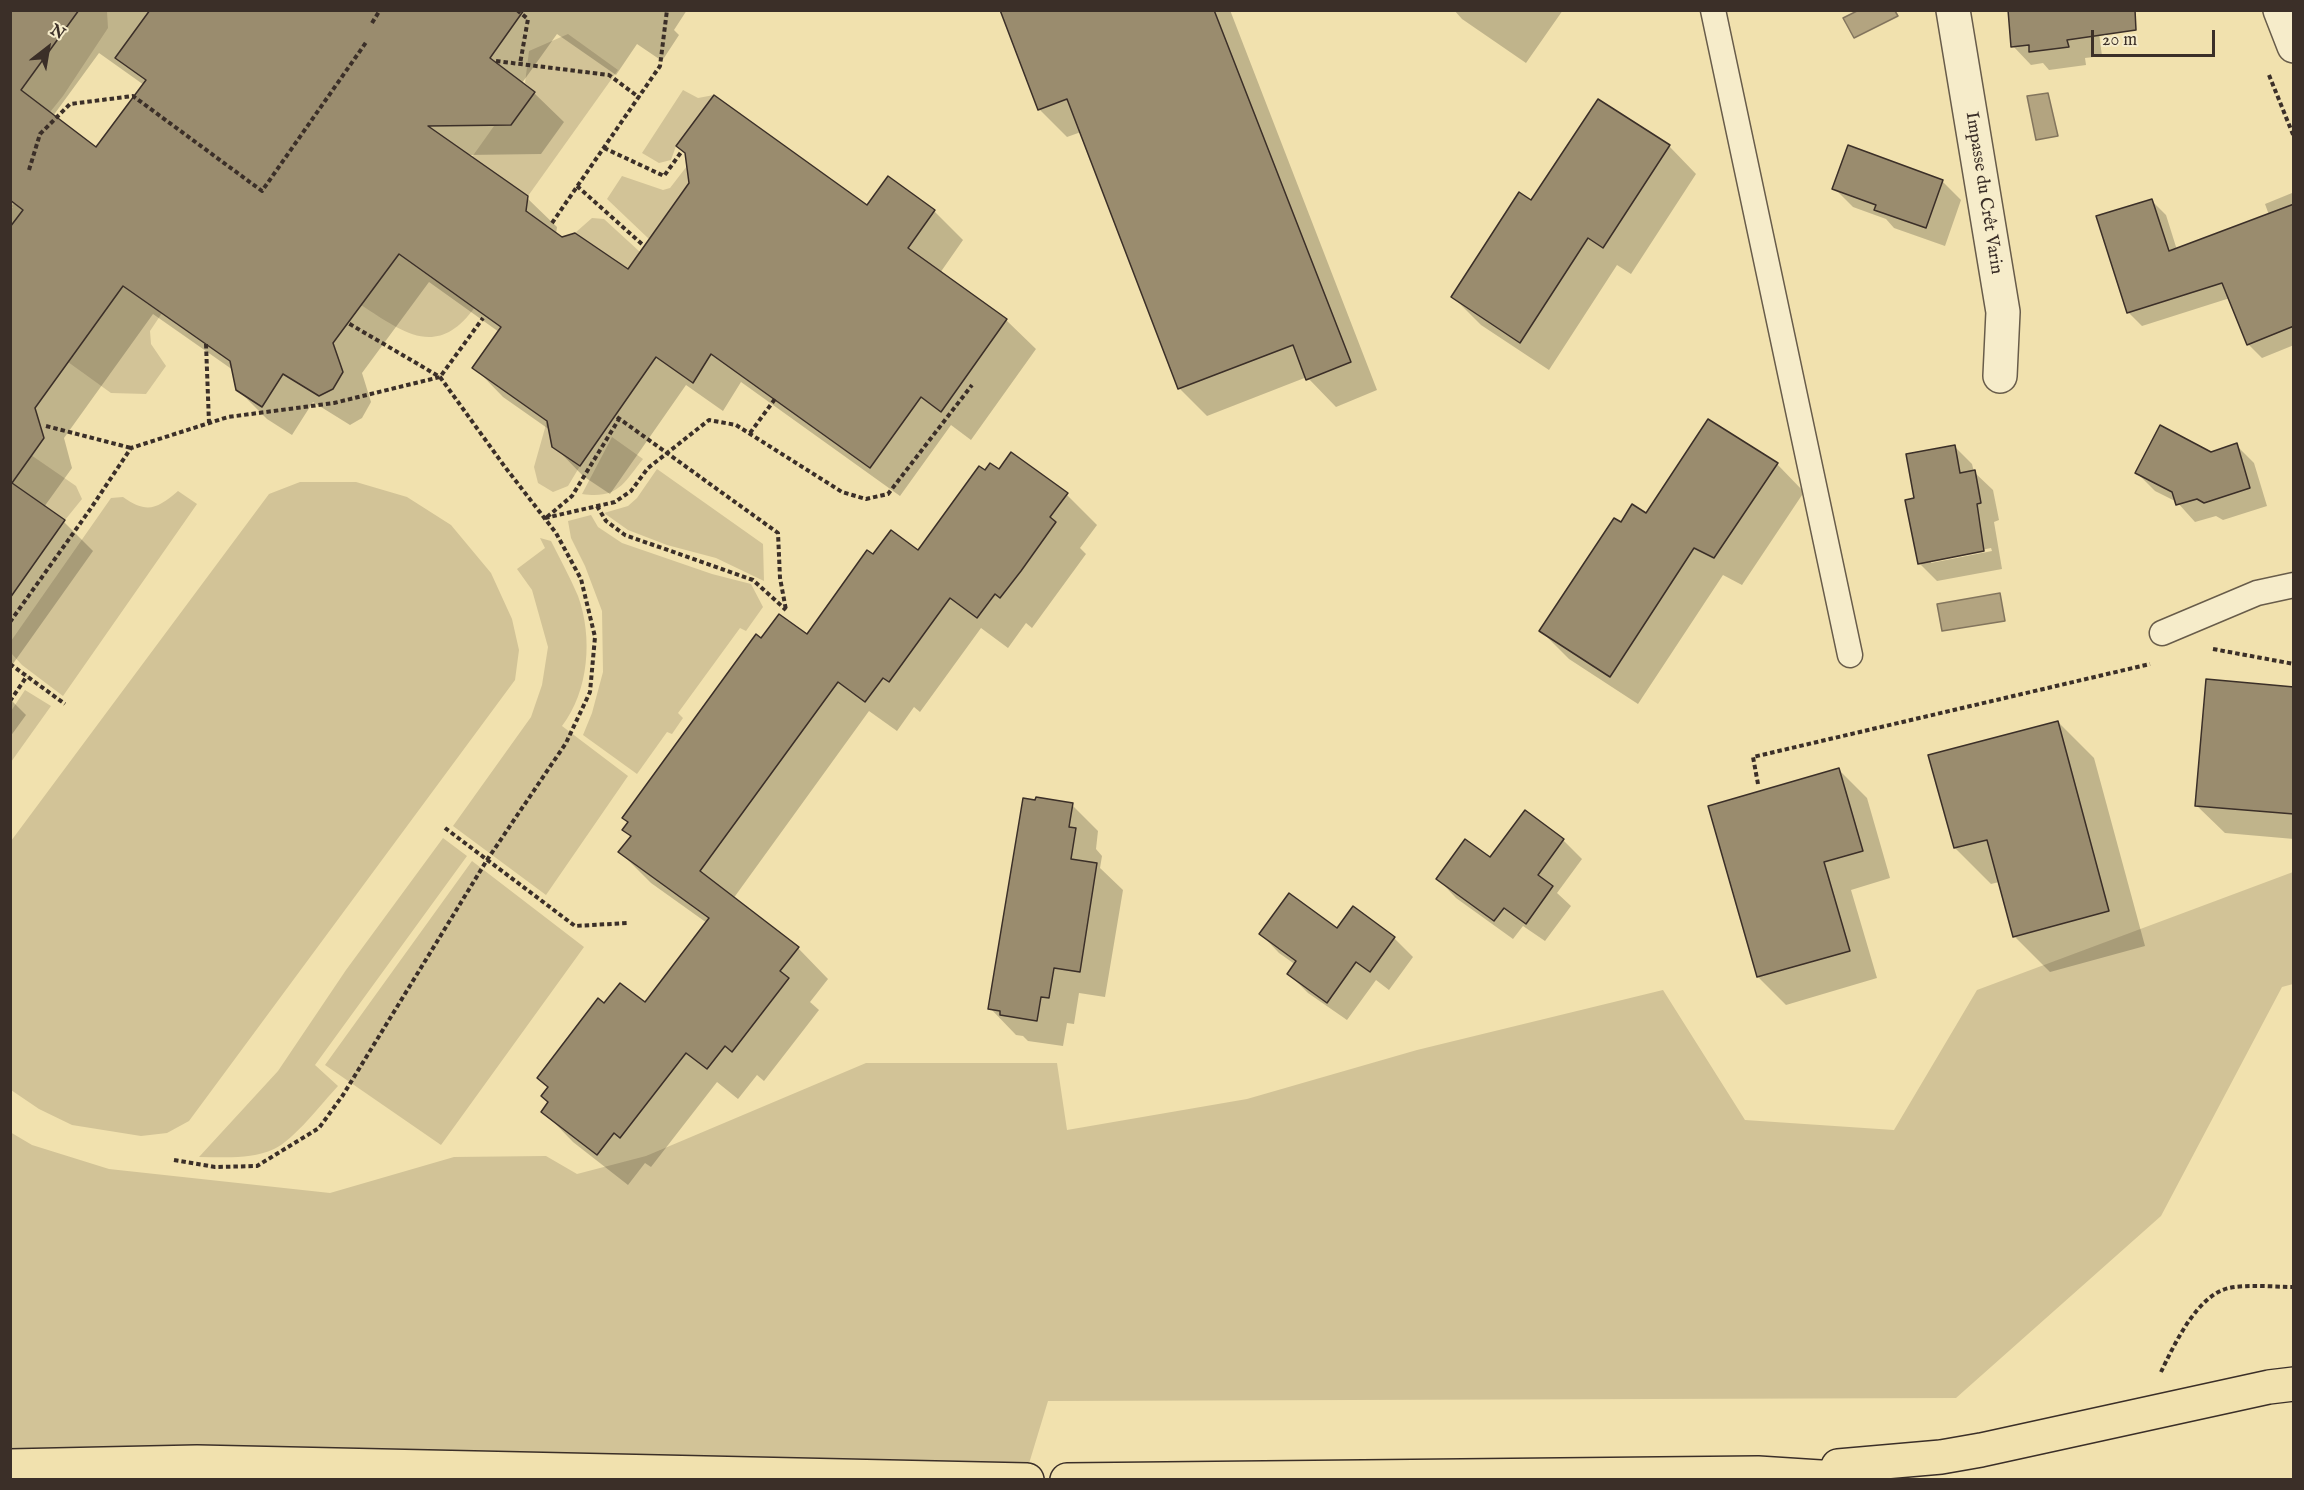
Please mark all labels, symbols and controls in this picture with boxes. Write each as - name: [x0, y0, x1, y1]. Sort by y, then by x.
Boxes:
- north arrow: [18, 18, 78, 78]
- scale bar: [2094, 18, 2218, 56]
- text: N: [46, 20, 68, 45]
- text: 20 m: [2102, 29, 2137, 52]
- street label: Impasse du Crêt Varin: [1959, 110, 2007, 276]

